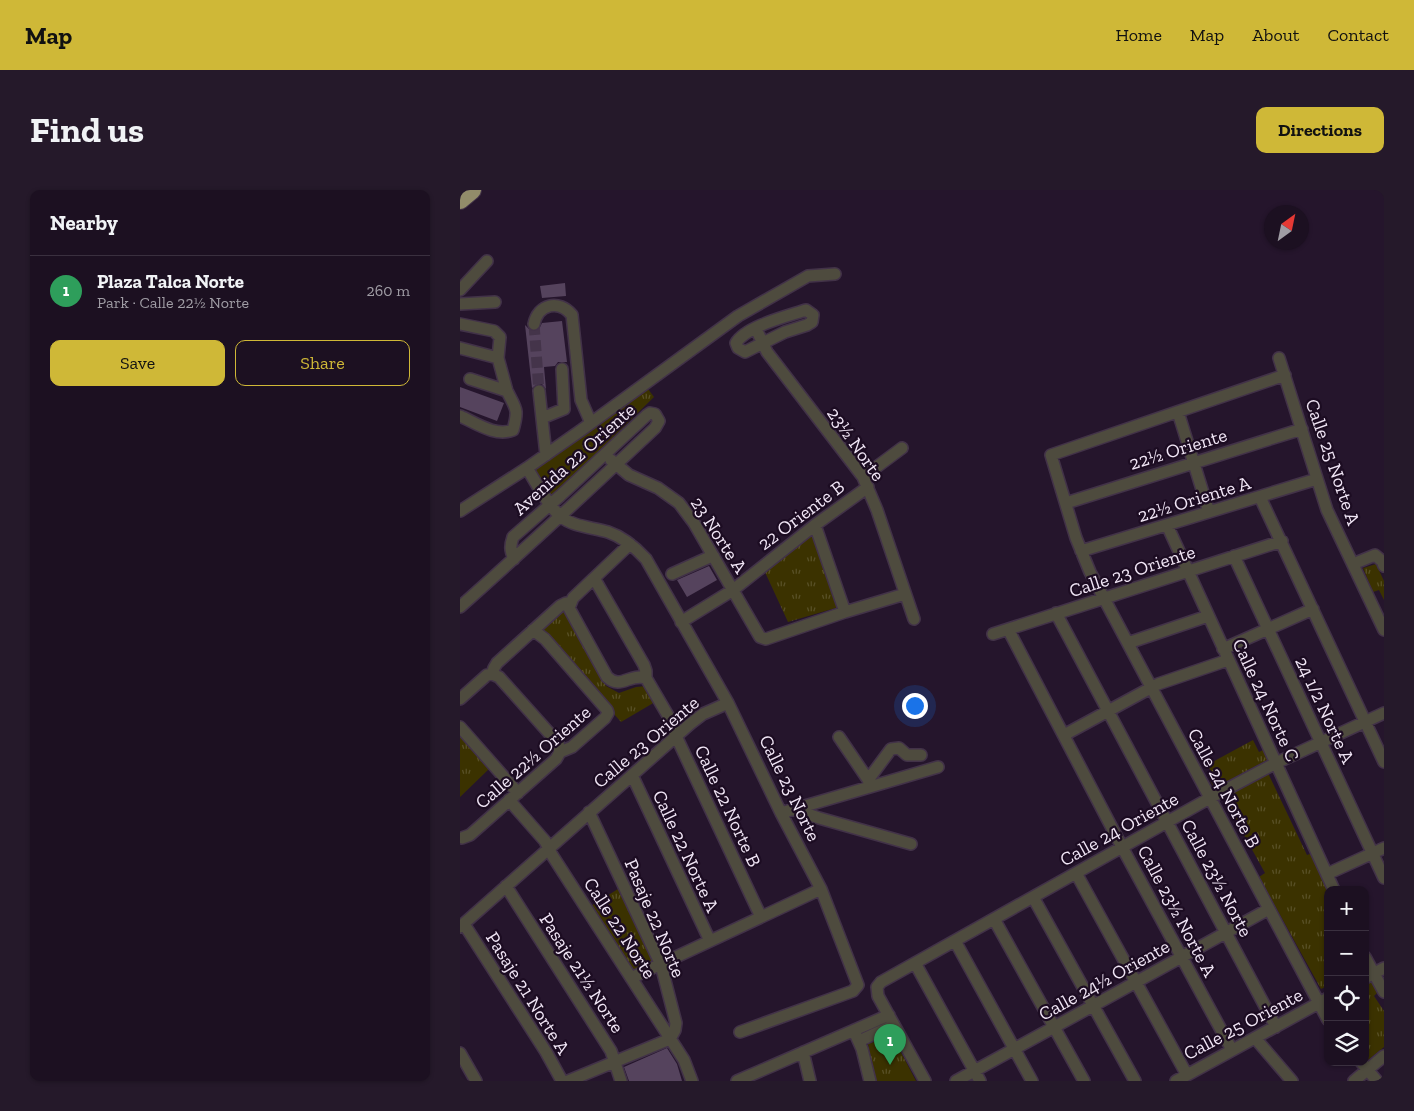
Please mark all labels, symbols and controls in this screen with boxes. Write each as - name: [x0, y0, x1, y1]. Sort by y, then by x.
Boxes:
- text: Map: [25, 21, 72, 50]
- text: Home: [1115, 24, 1162, 46]
- text: Map: [1190, 24, 1224, 46]
- text: About: [1252, 24, 1299, 46]
- text: Contact: [1327, 24, 1389, 46]
- button: Directions: [1256, 107, 1384, 153]
- text: Find us: [30, 109, 144, 151]
- north arrow: [1264, 205, 1309, 250]
- text: Nearby: [50, 210, 118, 235]
- text: Plaza Talca Norte: [97, 270, 244, 293]
- text: 1: [63, 281, 69, 300]
- text: 260 m: [367, 281, 410, 300]
- text: Park · Calle 22½ Norte: [97, 293, 249, 312]
- button: Save: [50, 340, 225, 386]
- button: Share: [235, 340, 410, 386]
- street label: Calle 25 Norte A: [1301, 396, 1366, 529]
- street label: Avenida 22 Oriente: [508, 398, 640, 520]
- street label: 23½ Norte: [822, 403, 890, 485]
- street label: 22½ Oriente: [1126, 423, 1230, 475]
- street label: 22½ Oriente A: [1135, 471, 1254, 527]
- street label: 22 Oriente B: [753, 475, 849, 555]
- street label: 23 Norte A: [686, 492, 753, 578]
- street label: Calle 23 Oriente: [1066, 540, 1198, 602]
- street label: Calle 24 Norte C: [1227, 635, 1305, 765]
- street label: 24 1/2 Norte A: [1290, 653, 1360, 768]
- street label: Calle 23 Oriente: [588, 691, 704, 793]
- your location: [902, 693, 928, 719]
- street label: Calle 22½ Oriente: [470, 700, 596, 814]
- street label: Calle 24 Norte B: [1183, 724, 1265, 852]
- street label: Calle 23 Norte: [754, 731, 826, 845]
- street label: Calle 22 Norte B: [690, 741, 766, 871]
- street label: Calle 22 Norte A: [648, 786, 725, 916]
- street label: Calle 24 Oriente: [1056, 787, 1182, 871]
- street label: Calle 23½ Norte: [1176, 815, 1258, 941]
- street label: Calle 23½ Norte A: [1133, 841, 1222, 981]
- street label: Pasaje 22 Norte: [620, 855, 690, 981]
- street label: Calle 22 Norte: [579, 873, 661, 983]
- map controls: [1324, 886, 1369, 1066]
- button: +: [1324, 886, 1369, 931]
- street label: Pasaje 21½ Norte: [535, 909, 629, 1037]
- street label: Pasaje 21 Norte A: [481, 927, 575, 1059]
- button: −: [1324, 931, 1369, 976]
- street label: Calle 24½ Oriente: [1034, 934, 1174, 1026]
- button: locate: [1324, 976, 1369, 1021]
- street label: Calle 25 Oriente: [1180, 983, 1307, 1065]
- button: layers: [1324, 1021, 1369, 1066]
- pin: 1: [874, 1024, 906, 1065]

